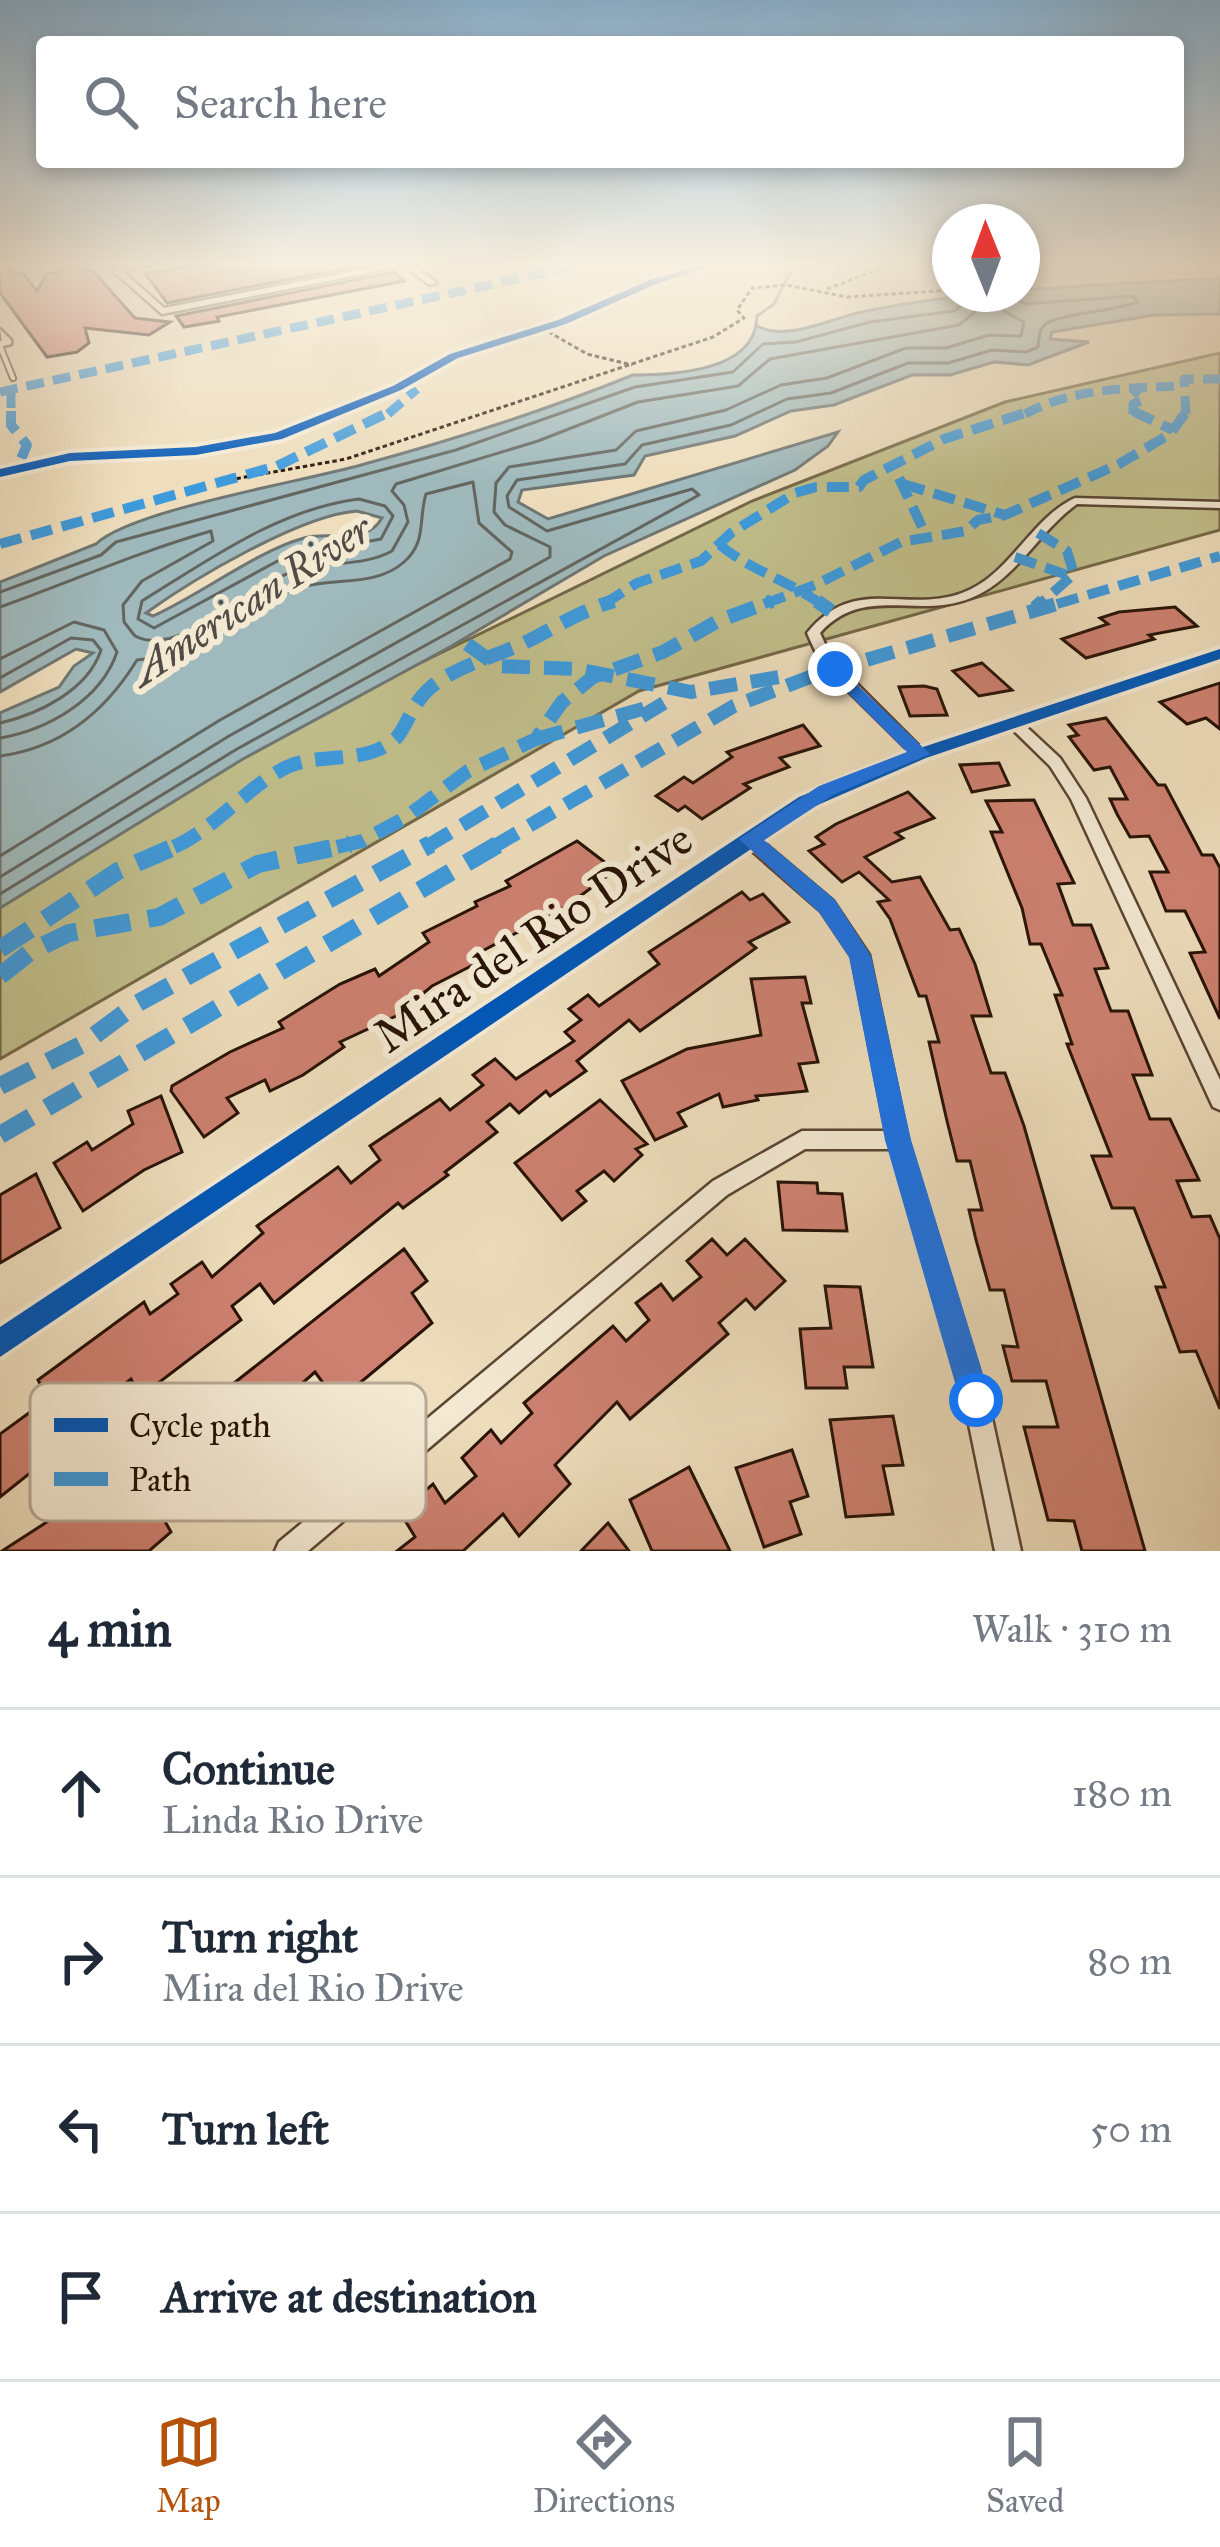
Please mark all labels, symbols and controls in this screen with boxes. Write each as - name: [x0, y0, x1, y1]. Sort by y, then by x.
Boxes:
- search box: [36, 36, 1184, 168]
- icon: search: [78, 69, 144, 135]
- text: Search here: [174, 75, 387, 130]
- north arrow: [932, 204, 1040, 312]
- water label: American River: [117, 501, 383, 699]
- route end: [808, 642, 862, 696]
- street label: Mira del Rio Drive: [363, 809, 703, 1065]
- route start: [949, 1373, 1003, 1427]
- legend: [30, 1383, 426, 1521]
- text: Cycle path: [129, 1406, 271, 1446]
- text: Path: [129, 1460, 191, 1500]
- text: 4 min: [48, 1598, 172, 1660]
- text: Walk · 310 m: [972, 1605, 1172, 1653]
- text: Continue: [162, 1741, 335, 1796]
- icon: ahead: [48, 1760, 114, 1826]
- text: 180 m: [1072, 1769, 1172, 1817]
- text: Linda Rio Drive: [162, 1796, 424, 1844]
- text: Turn right: [162, 1909, 358, 1964]
- icon: right: [48, 1928, 114, 1994]
- text: 80 m: [1087, 1937, 1172, 1985]
- text: Mira del Rio Drive: [162, 1964, 464, 2012]
- icon: left: [48, 2096, 114, 2162]
- text: Turn left: [162, 2101, 329, 2156]
- text: 50 m: [1090, 2105, 1172, 2153]
- icon: arrive: [48, 2264, 114, 2330]
- text: Arrive at destination: [162, 2269, 537, 2324]
- tab: Map: [156, 2409, 222, 2521]
- tab: Directions: [533, 2409, 675, 2521]
- tab: Saved: [986, 2409, 1064, 2521]

